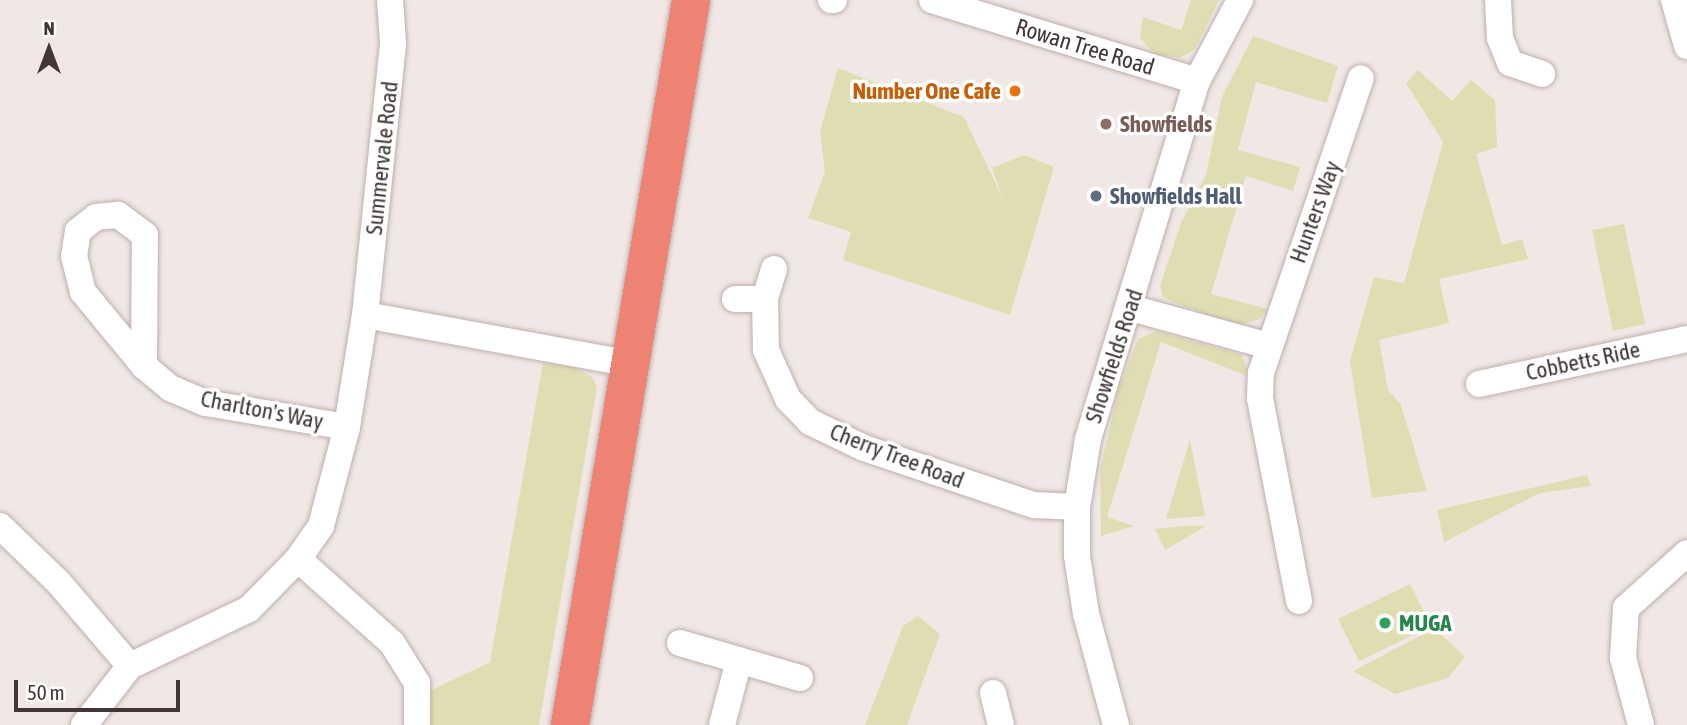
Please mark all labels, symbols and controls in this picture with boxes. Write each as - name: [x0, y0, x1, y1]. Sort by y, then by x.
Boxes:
- street label: Rowan Tree Road: [1012, 13, 1158, 81]
- north arrow: [14, 14, 84, 84]
- text: N: [43, 17, 55, 39]
- place label: Number One Cafe: [852, 77, 1001, 105]
- street label: Summervale Road: [360, 80, 404, 236]
- marker: Number One Cafe: [1007, 83, 1023, 99]
- place label: Showfields: [1120, 110, 1212, 138]
- marker: Showfields: [1098, 116, 1114, 132]
- street label: Hunters Way: [1284, 157, 1346, 267]
- place label: Showfields Hall: [1110, 182, 1241, 210]
- marker: Showfields Hall: [1088, 188, 1104, 204]
- street label: Showfields Road: [1079, 286, 1149, 426]
- street label: Cobbetts Ride: [1523, 335, 1643, 387]
- street label: Charlton's Way: [198, 385, 326, 435]
- street label: Cherry Tree Road: [826, 418, 968, 494]
- place label: MUGA: [1399, 609, 1451, 637]
- marker: MUGA: [1377, 615, 1393, 631]
- scale bar: [18, 666, 184, 710]
- text: 50 m: [27, 680, 65, 704]

